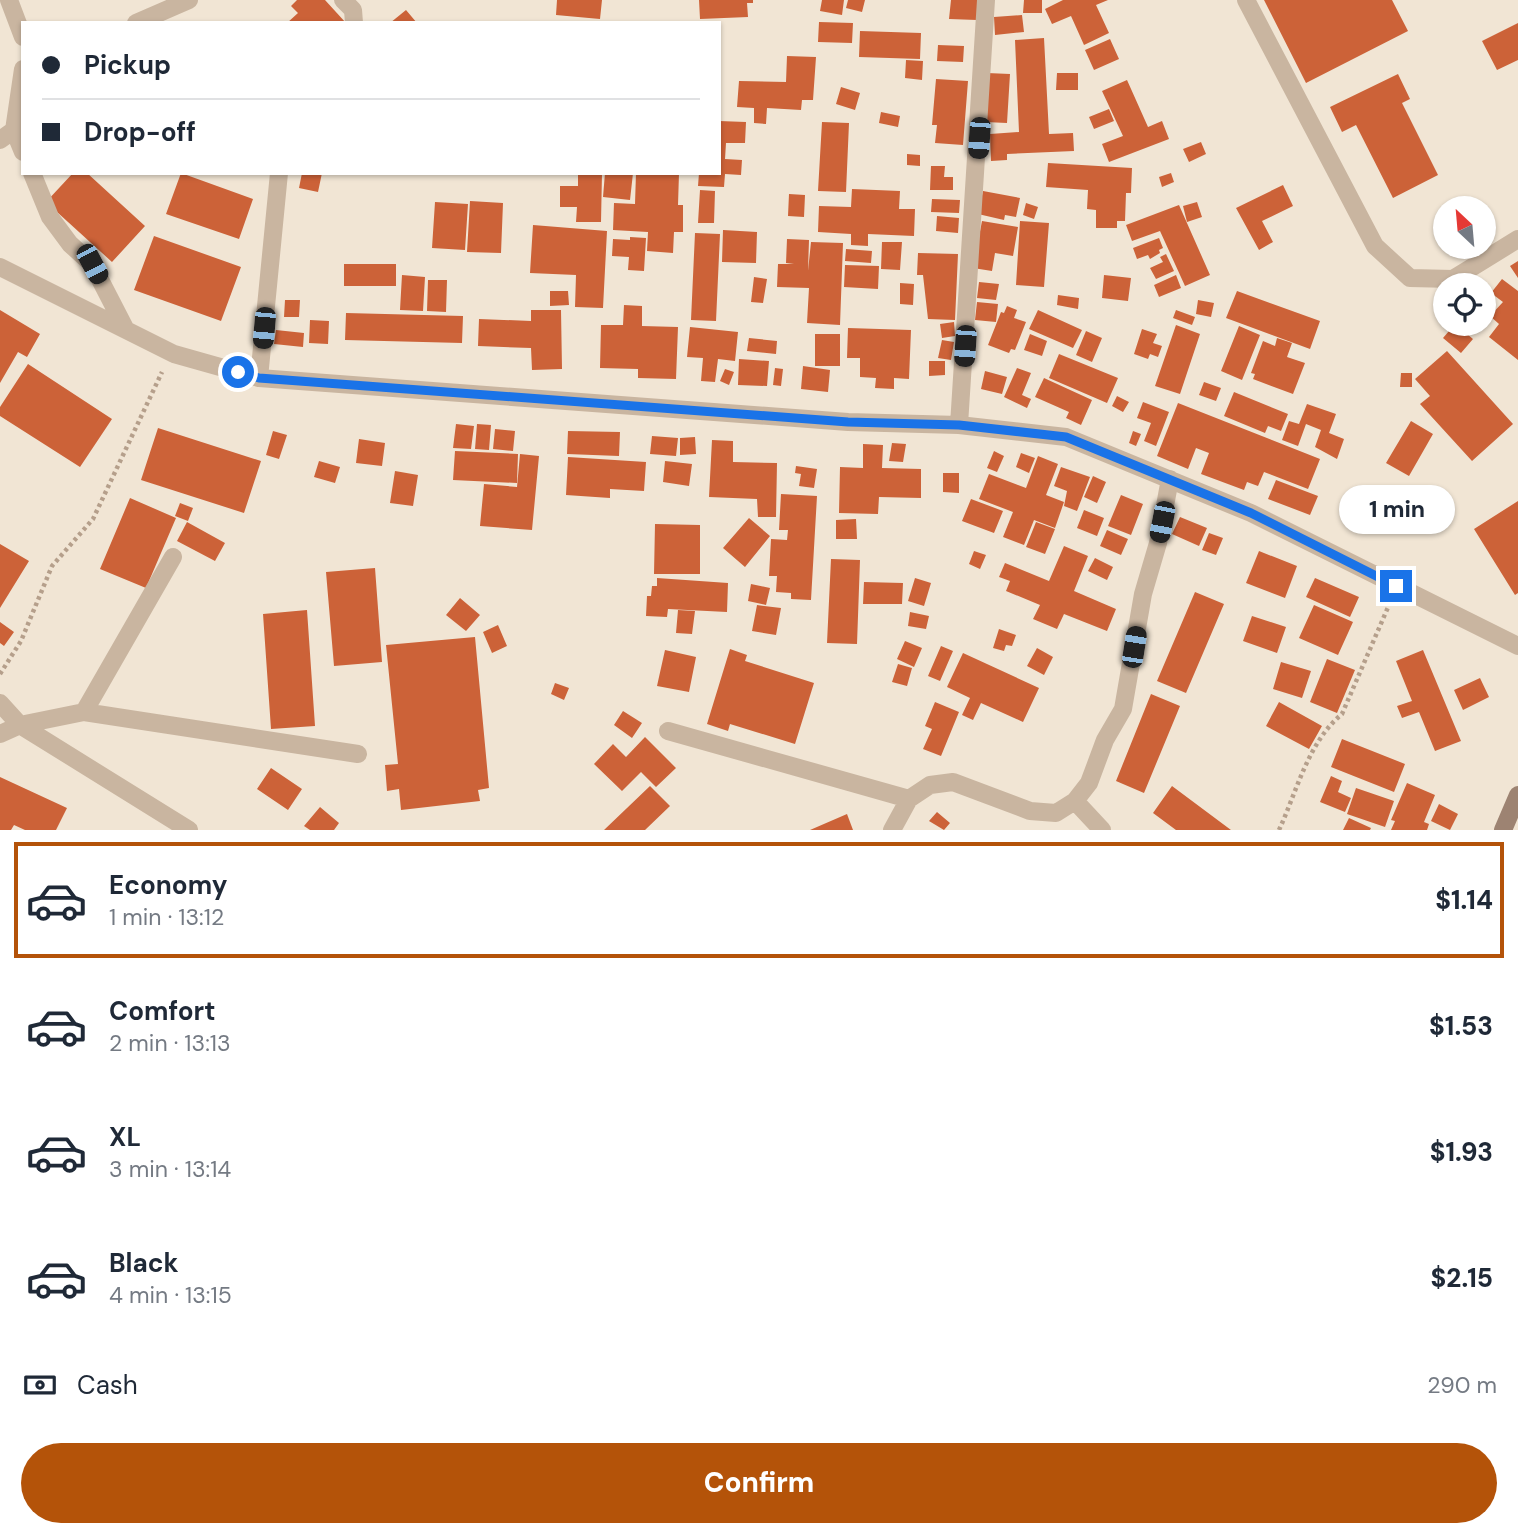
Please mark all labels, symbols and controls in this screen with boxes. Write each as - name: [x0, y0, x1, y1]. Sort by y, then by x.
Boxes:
- text: Pickup: [84, 48, 171, 82]
- text: Drop-off: [84, 115, 196, 149]
- car: [968, 116, 991, 160]
- north arrow: [1433, 196, 1496, 259]
- map controls: [1433, 196, 1496, 336]
- car: [73, 241, 112, 287]
- button: locate: [1433, 273, 1496, 336]
- car: [252, 306, 277, 350]
- car: [954, 324, 977, 368]
- route start: [222, 356, 254, 388]
- callout: 1 min: [1338, 484, 1454, 534]
- text: 1 min: [1369, 494, 1425, 524]
- car: [1148, 499, 1177, 545]
- route end: [1380, 570, 1412, 602]
- car: [1121, 625, 1148, 669]
- text: Economy: [109, 868, 227, 902]
- icon: car: [25, 869, 88, 932]
- text: $1.14: [1435, 883, 1493, 917]
- text: 1 min · 13:12: [109, 902, 224, 932]
- text: Comfort: [109, 994, 215, 1028]
- icon: car: [25, 995, 88, 1058]
- text: $1.53: [1429, 1009, 1493, 1043]
- text: 2 min · 13:13: [109, 1028, 231, 1058]
- text: XL: [109, 1120, 141, 1154]
- icon: car: [25, 1121, 88, 1184]
- text: $1.93: [1430, 1135, 1493, 1169]
- text: 3 min · 13:14: [109, 1154, 231, 1184]
- text: Black: [109, 1246, 179, 1280]
- icon: car: [25, 1247, 88, 1310]
- text: $2.15: [1431, 1261, 1493, 1295]
- text: 4 min · 13:15: [109, 1280, 232, 1310]
- icon: cash: [21, 1366, 59, 1404]
- text: Cash: [77, 1368, 138, 1402]
- text: 290 m: [1427, 1370, 1497, 1400]
- button: Confirm: [21, 1443, 1497, 1523]

